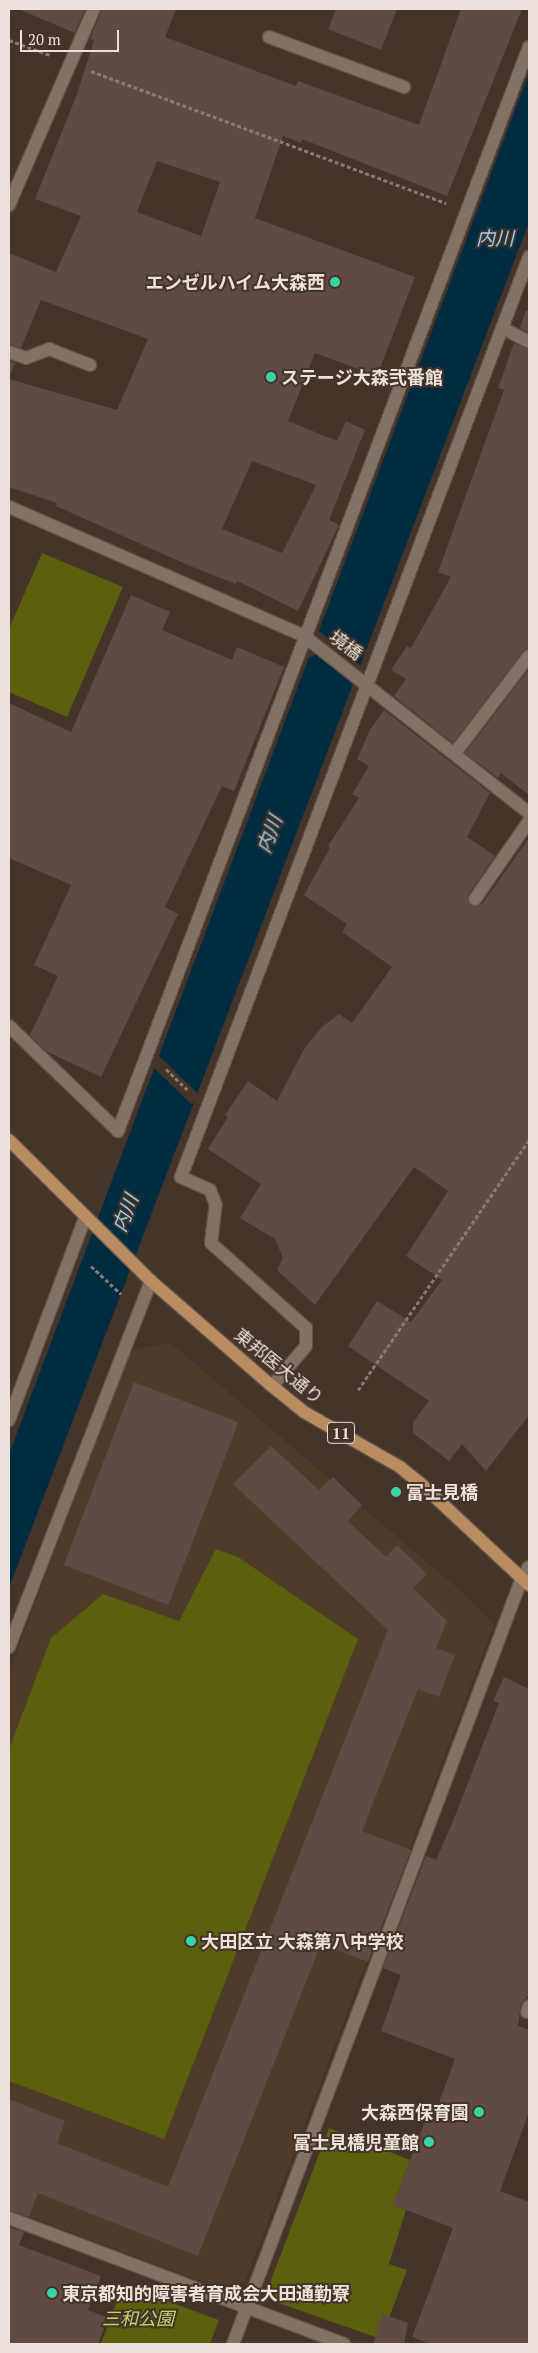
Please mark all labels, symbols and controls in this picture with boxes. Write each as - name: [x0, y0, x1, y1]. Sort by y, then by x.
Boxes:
- scale bar: [22, 20, 121, 52]
- text: 20 m: [28, 29, 61, 49]
- water label: 内川: [476, 227, 514, 249]
- place label: エンゼルハイム大森西: [145, 271, 325, 293]
- marker: エンゼルハイム大森西: [329, 276, 341, 288]
- place label: ステージ大森弐番館: [281, 366, 443, 388]
- marker: ステージ大森弐番館: [265, 371, 277, 383]
- street label: 境橋: [325, 626, 367, 664]
- water label: 内川: [252, 812, 286, 856]
- water label: 内川: [108, 1191, 142, 1235]
- street label: 東邦医大通り: [230, 1324, 328, 1408]
- road number: 11: [326, 1420, 356, 1446]
- place label: 富士見橋: [406, 1481, 478, 1503]
- marker: 富士見橋: [390, 1486, 402, 1498]
- place label: 大田区立 大森第八中学校: [201, 1930, 404, 1952]
- marker: 大田区立 大森第八中学校: [185, 1935, 197, 1947]
- place label: 大森西保育園: [361, 2101, 469, 2123]
- marker: 大森西保育園: [473, 2106, 485, 2118]
- place label: 富士見橋児童館: [293, 2131, 419, 2153]
- marker: 富士見橋児童館: [423, 2136, 435, 2148]
- place label: 東京都知的障害者育成会大田通勤寮: [62, 2282, 350, 2304]
- marker: 東京都知的障害者育成会大田通勤寮: [46, 2287, 58, 2299]
- park label: 三和公園: [102, 2307, 174, 2329]

